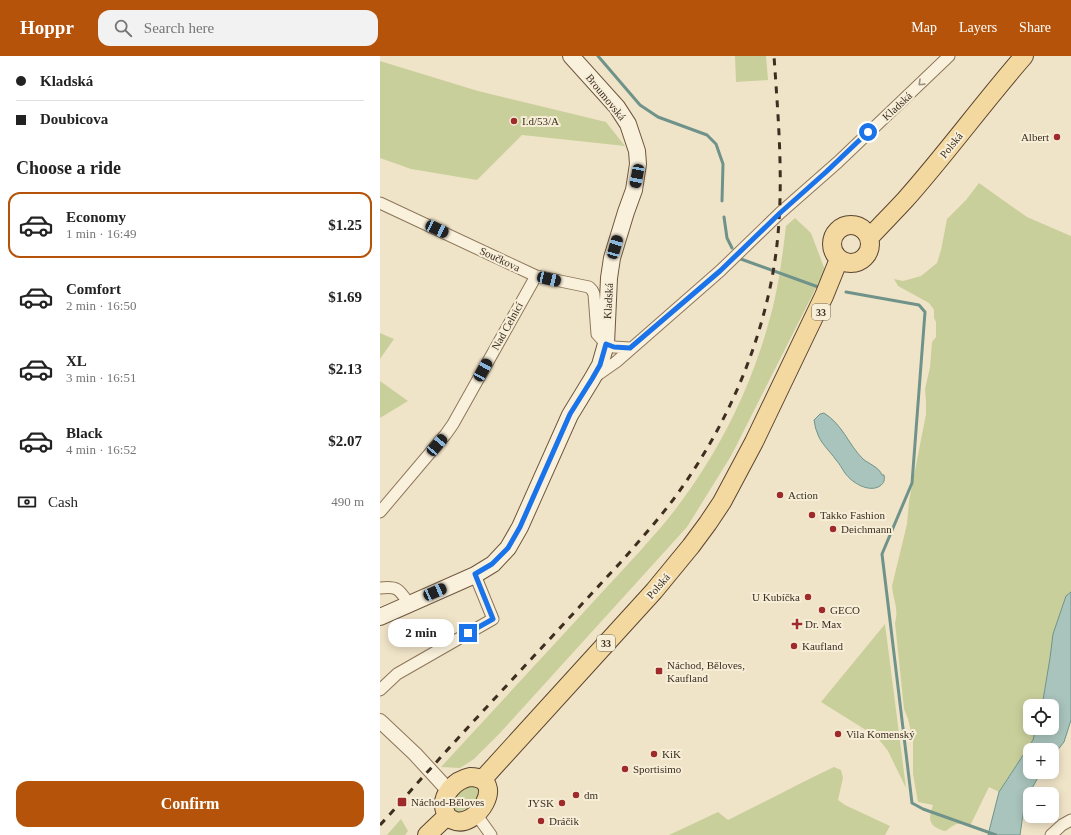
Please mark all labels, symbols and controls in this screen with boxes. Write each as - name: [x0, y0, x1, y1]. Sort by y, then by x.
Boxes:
- search box: [98, 10, 378, 46]
- text: Hoppr: [20, 17, 74, 38]
- icon: search: [112, 17, 134, 39]
- text: Search here: [144, 20, 214, 36]
- text: Map: [911, 20, 937, 35]
- text: Layers: [959, 20, 997, 35]
- text: Share: [1019, 20, 1051, 35]
- street label: Broumovská: [584, 71, 628, 123]
- text: Kladská: [40, 73, 93, 89]
- one-way arrow: [918, 78, 926, 86]
- street label: Kladská: [880, 89, 914, 123]
- text: Doubicova: [40, 111, 108, 127]
- place label: I.d/53/A: [522, 115, 559, 127]
- marker: I.d/53/A: [509, 116, 519, 126]
- route start: [859, 123, 877, 141]
- street label: Polská: [937, 130, 965, 160]
- place label: Albert: [1021, 131, 1049, 143]
- marker: Albert: [1052, 132, 1062, 142]
- text: Choose a ride: [16, 158, 121, 178]
- car: [629, 163, 645, 189]
- icon: car: [18, 207, 54, 243]
- text: Economy: [66, 209, 126, 225]
- text: $1.25: [328, 217, 362, 233]
- car: [424, 218, 450, 240]
- text: 1 min · 16:49: [66, 226, 136, 241]
- car: [606, 234, 624, 260]
- street label: Součkova: [478, 244, 522, 274]
- car: [536, 270, 562, 288]
- icon: car: [18, 279, 54, 315]
- text: Comfort: [66, 281, 121, 297]
- street label: Kladská: [601, 283, 615, 319]
- text: $1.69: [328, 289, 362, 305]
- text: 2 min · 16:50: [66, 298, 136, 313]
- street label: Nad Celnicí: [489, 300, 525, 352]
- road number: 33: [812, 304, 830, 320]
- icon: car: [18, 351, 54, 387]
- text: XL: [66, 353, 87, 369]
- car: [472, 357, 494, 383]
- text: $2.13: [328, 361, 362, 377]
- text: 3 min · 16:51: [66, 370, 136, 385]
- icon: car: [18, 423, 54, 459]
- text: Black: [66, 425, 103, 441]
- car: [425, 432, 449, 458]
- text: $2.07: [328, 433, 362, 449]
- text: 4 min · 16:52: [66, 442, 136, 457]
- place label: Action: [788, 489, 818, 501]
- marker: Action: [775, 490, 785, 500]
- icon: cash: [16, 491, 38, 513]
- text: Cash: [48, 494, 78, 510]
- text: 490 m: [331, 494, 364, 509]
- place label: Takko Fashion: [820, 509, 885, 521]
- marker: Takko Fashion: [807, 510, 817, 520]
- place label: Deichmann: [841, 523, 892, 535]
- marker: Deichmann: [828, 524, 838, 534]
- street label: Polská: [644, 571, 672, 601]
- car: [422, 582, 448, 602]
- place label: U Kubíčka: [752, 591, 800, 603]
- marker: U Kubíčka: [803, 592, 813, 602]
- place label: GECO: [830, 604, 860, 616]
- marker: GECO: [817, 605, 827, 615]
- place label: Dr. Max: [805, 618, 842, 630]
- callout: 2 min: [388, 619, 454, 647]
- marker: Dr. Max: [792, 619, 802, 629]
- route end: [459, 624, 477, 642]
- text: 2 min: [405, 625, 437, 640]
- road number: 33: [597, 635, 615, 651]
- place label: Kaufland: [802, 640, 843, 652]
- marker: Kaufland: [789, 641, 799, 651]
- place label: Náchod, Běloves, Kaufland: [667, 659, 745, 684]
- marker: Náchod, Běloves, Kaufland: [654, 666, 664, 676]
- map controls: [1023, 699, 1059, 823]
- button: locate: [1023, 699, 1059, 735]
- place label: Vila Komenský: [846, 728, 915, 740]
- marker: Vila Komenský: [833, 729, 843, 739]
- button: +: [1023, 743, 1059, 779]
- place label: KiK: [662, 748, 681, 760]
- marker: KiK: [649, 749, 659, 759]
- place label: Sportisimo: [633, 763, 682, 775]
- marker: Sportisimo: [620, 764, 630, 774]
- button: Confirm: [16, 781, 364, 827]
- button: −: [1023, 787, 1059, 823]
- place label: dm: [584, 789, 599, 801]
- marker: dm: [571, 790, 581, 800]
- marker: Náchod-Běloves: [396, 796, 408, 808]
- place label: Náchod-Běloves: [411, 796, 484, 808]
- place label: JYSK: [528, 797, 554, 809]
- marker: JYSK: [557, 798, 567, 808]
- place label: Dráčik: [549, 815, 579, 827]
- marker: Dráčik: [536, 816, 546, 826]

